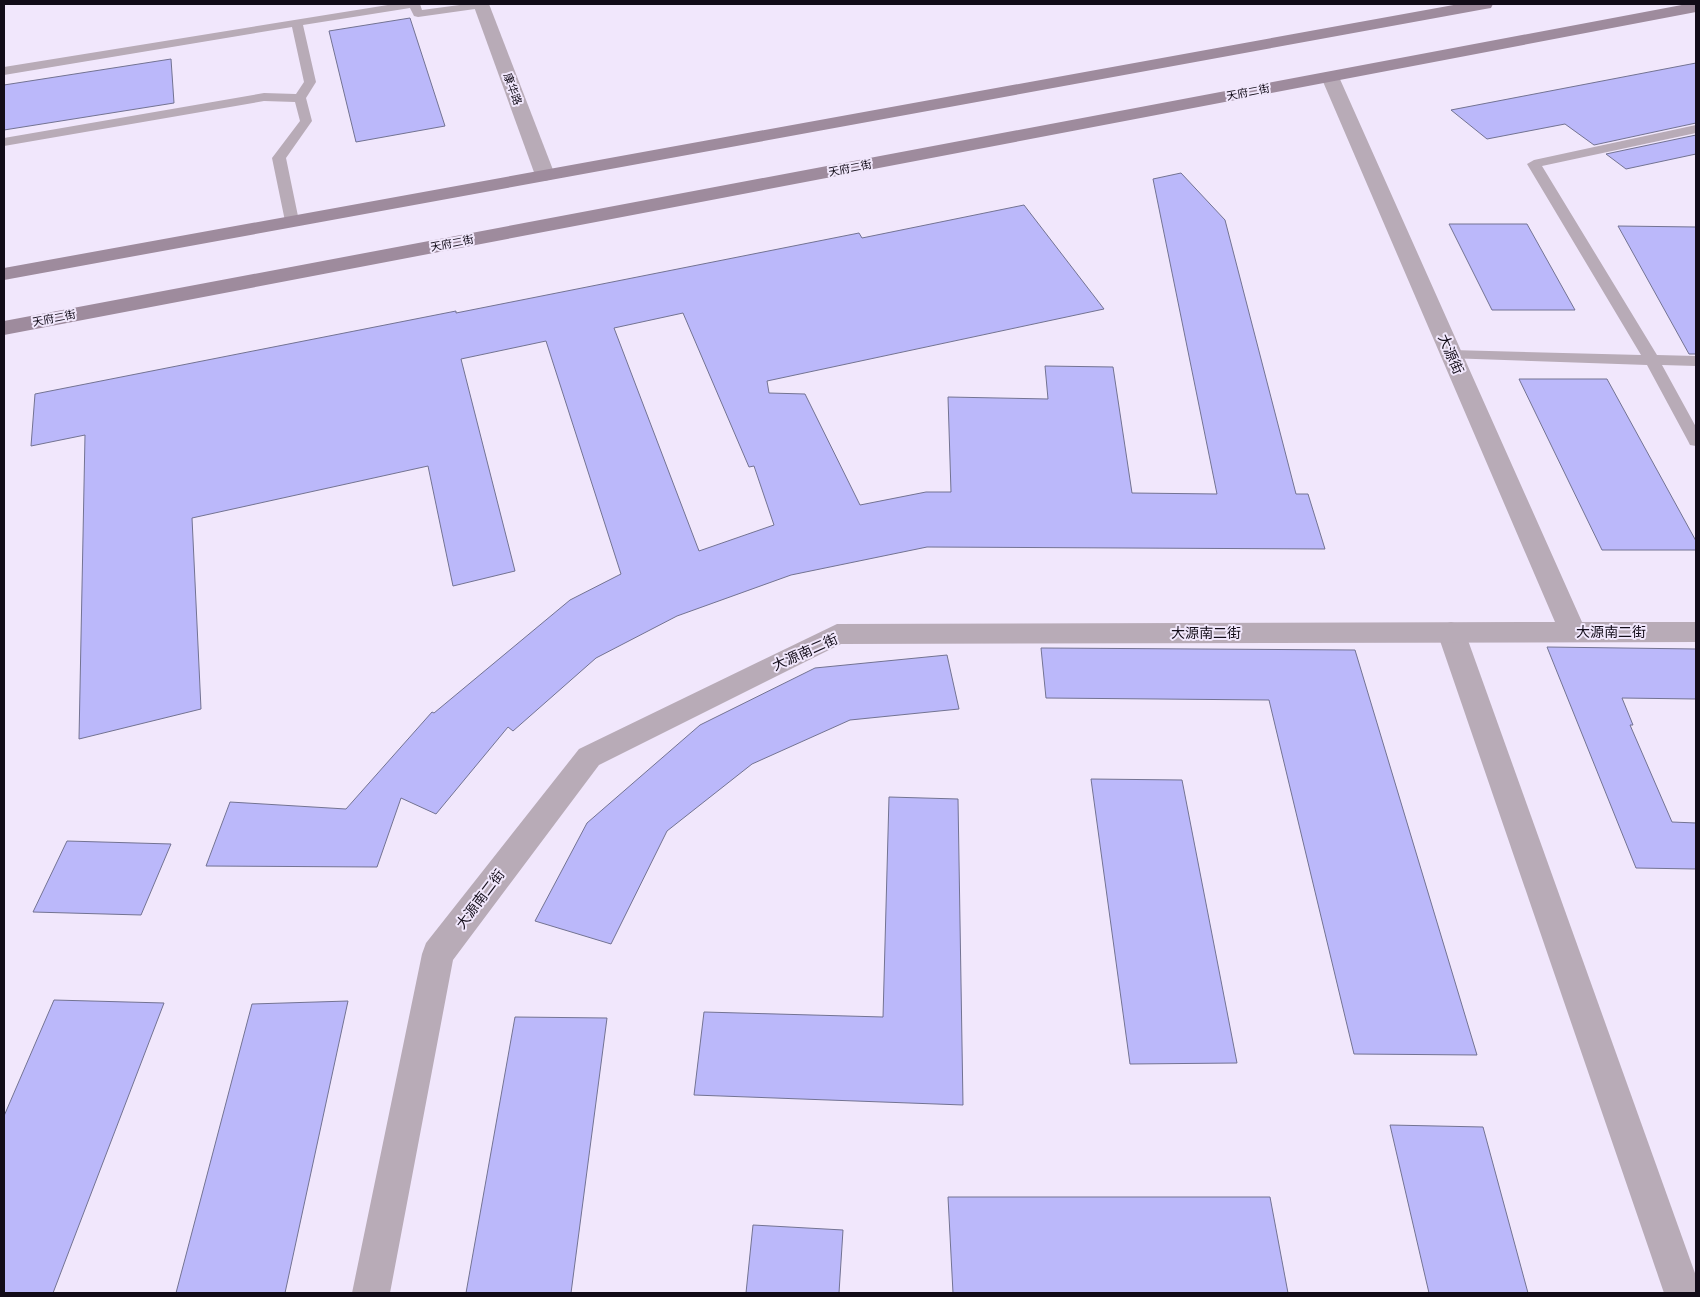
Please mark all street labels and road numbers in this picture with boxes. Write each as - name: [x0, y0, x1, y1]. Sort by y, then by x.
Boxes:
- street label: 康华路: [501, 71, 524, 107]
- street label: 天府二街: [1225, 82, 1271, 103]
- street label: 天府二街: [827, 158, 873, 179]
- street label: 天府二街: [429, 233, 475, 254]
- street label: 天府二街: [31, 308, 77, 329]
- street label: 大源街: [1434, 332, 1467, 377]
- street label: 大源南二街: [1576, 624, 1646, 641]
- street label: 大源南二街: [1171, 625, 1241, 642]
- street label: 大源南二街: [770, 630, 841, 674]
- street label: 大源南二街: [453, 866, 508, 932]

